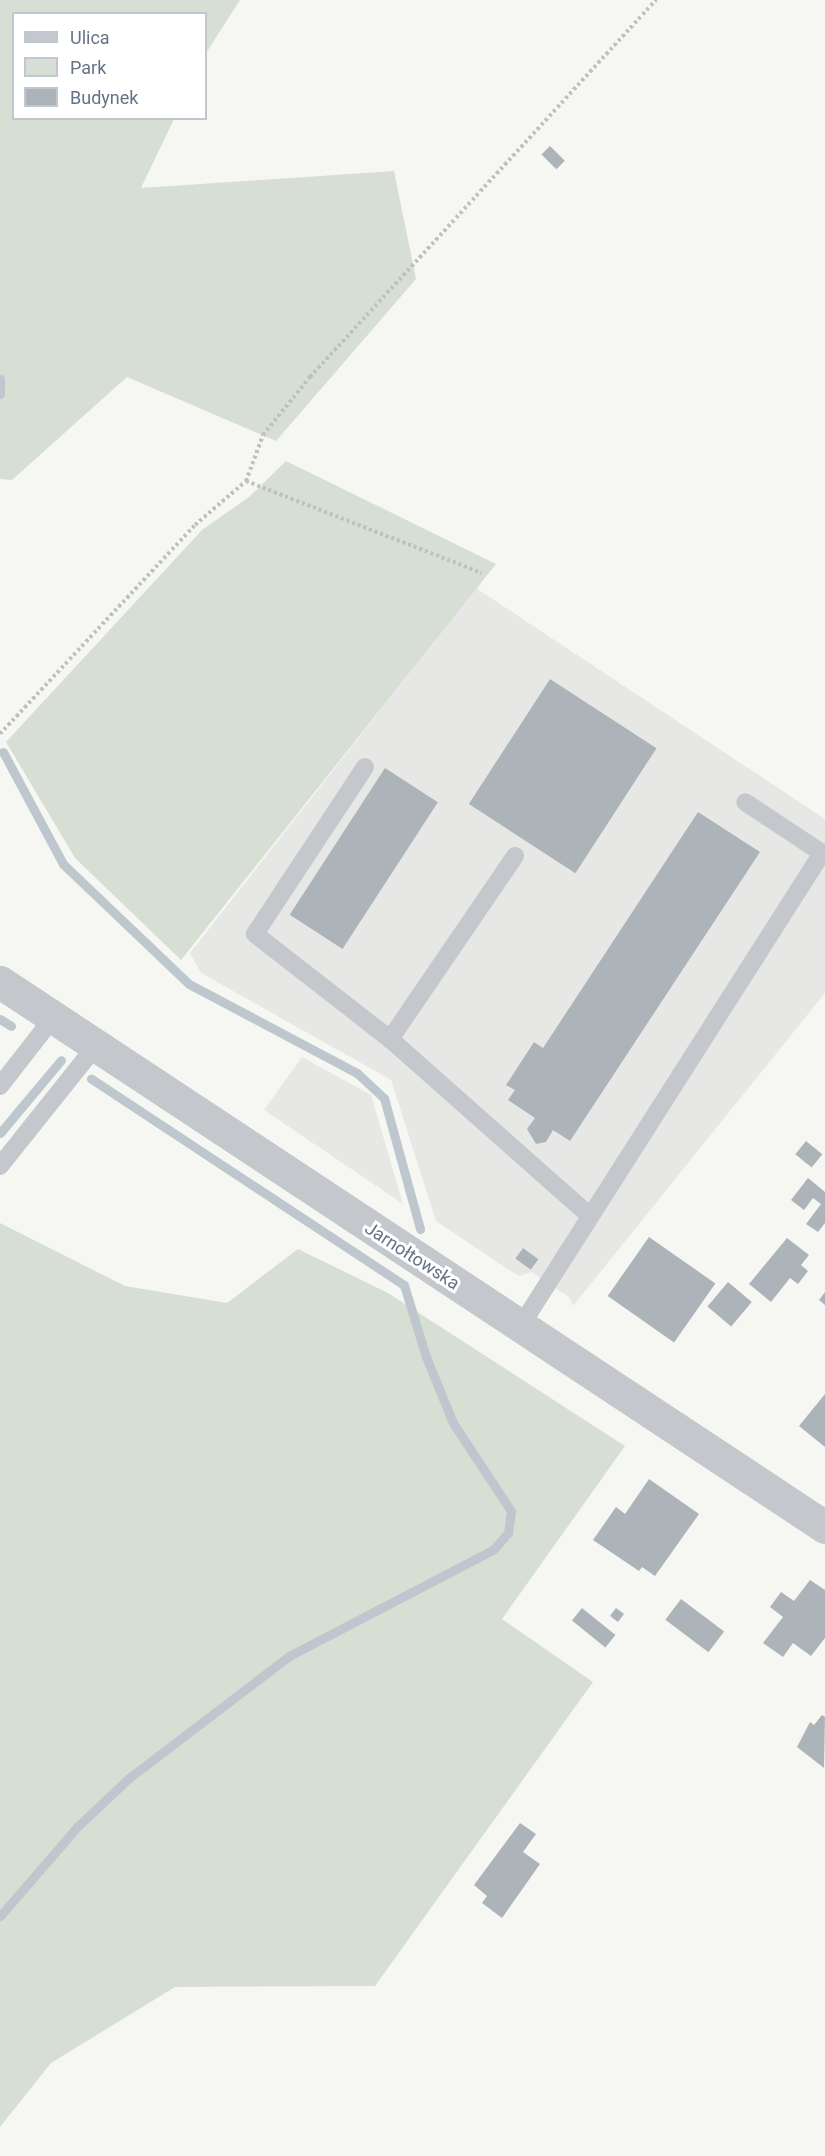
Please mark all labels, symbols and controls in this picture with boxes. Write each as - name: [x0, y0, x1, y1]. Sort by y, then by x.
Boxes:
- legend: [12, 12, 207, 120]
- text: Ulica: [70, 27, 110, 48]
- text: Park: [70, 57, 106, 78]
- text: Budynek: [70, 87, 138, 108]
- street label: Jarnołtowska: [361, 1217, 463, 1295]

